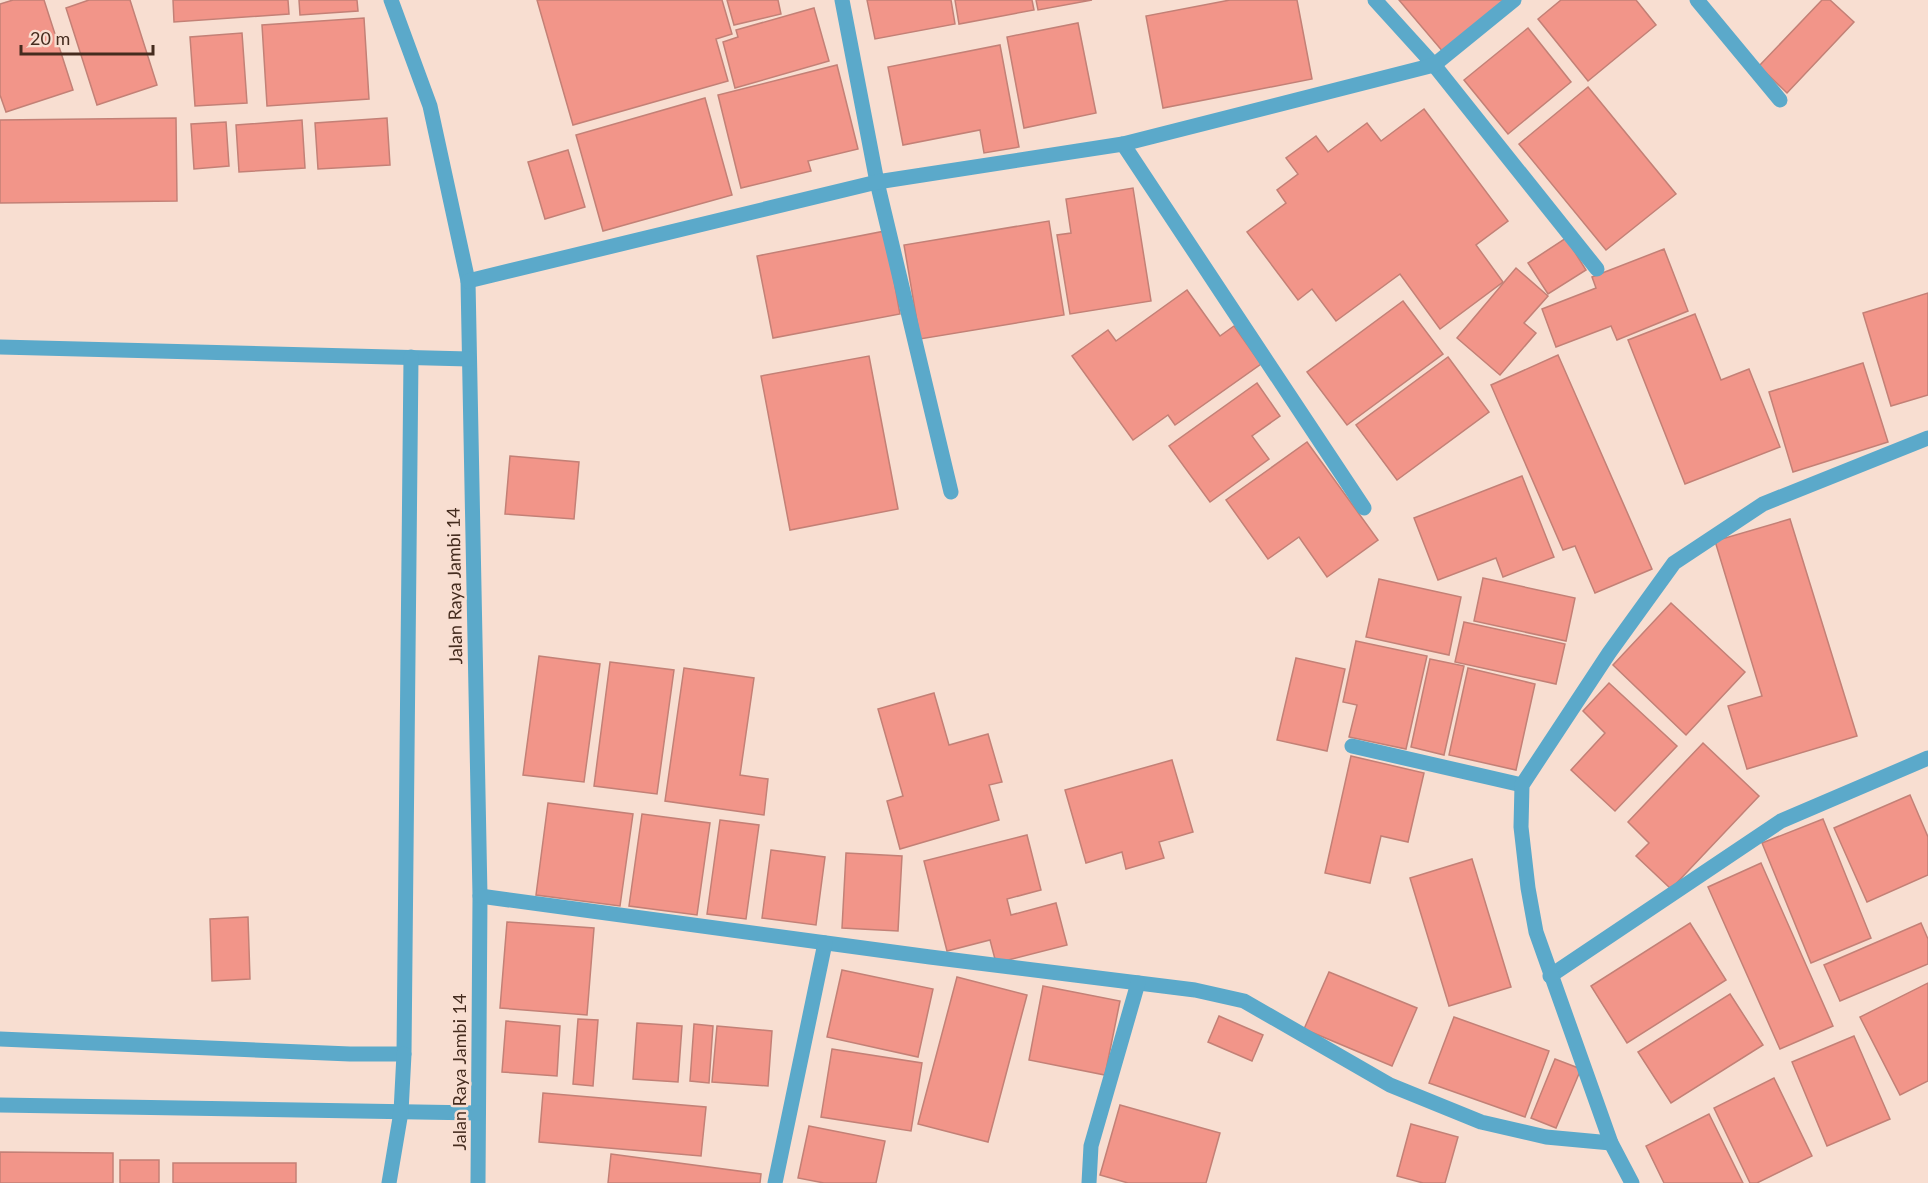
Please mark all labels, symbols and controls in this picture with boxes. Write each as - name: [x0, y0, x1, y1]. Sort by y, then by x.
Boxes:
- scale bar: [21, 18, 153, 56]
- text: 20 m: [30, 27, 70, 49]
- street label: Jalan Raya Jambi 14: [442, 507, 466, 665]
- street label: Jalan Raya Jambi 14: [448, 994, 470, 1150]

